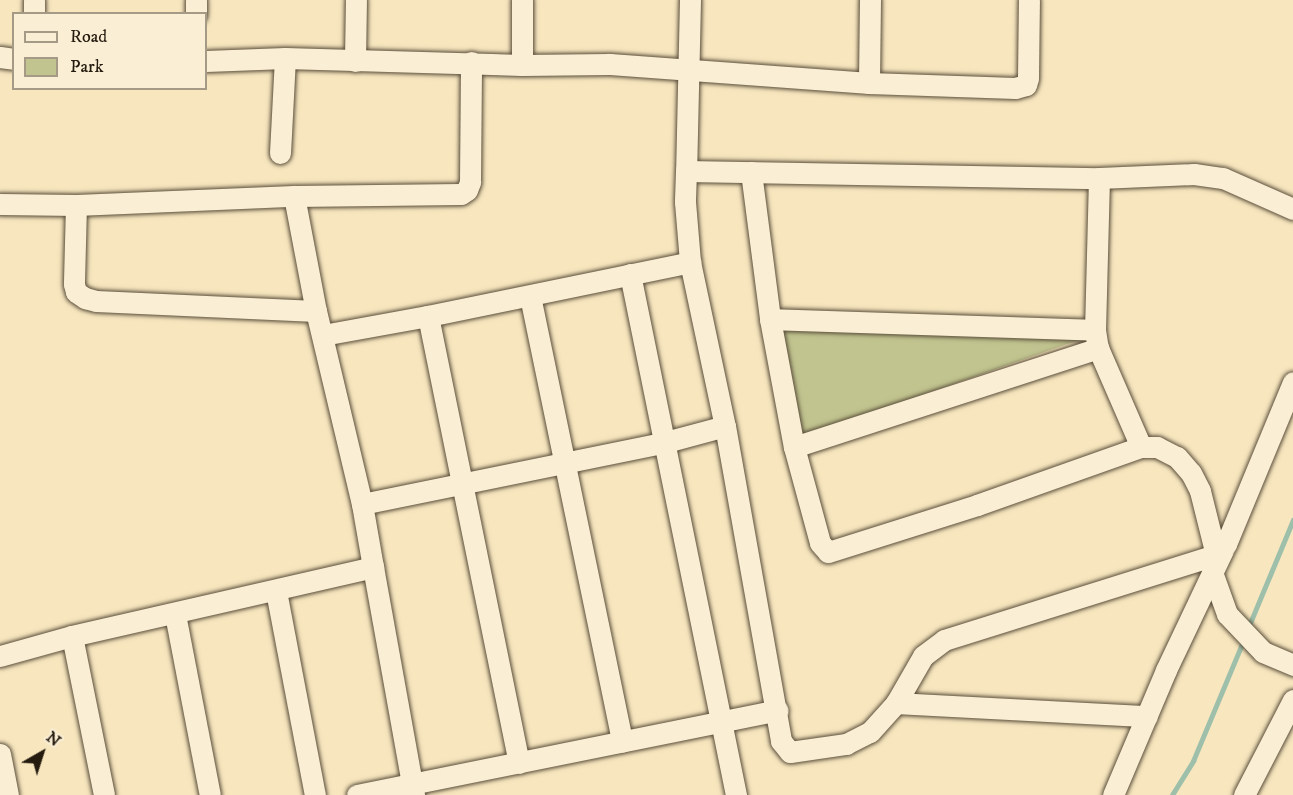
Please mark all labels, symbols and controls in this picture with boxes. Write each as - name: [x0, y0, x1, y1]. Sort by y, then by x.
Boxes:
- legend: [12, 12, 207, 90]
- text: Road: [70, 26, 107, 48]
- text: Park: [70, 56, 104, 78]
- north arrow: [12, 723, 72, 783]
- text: N: [42, 727, 65, 751]

